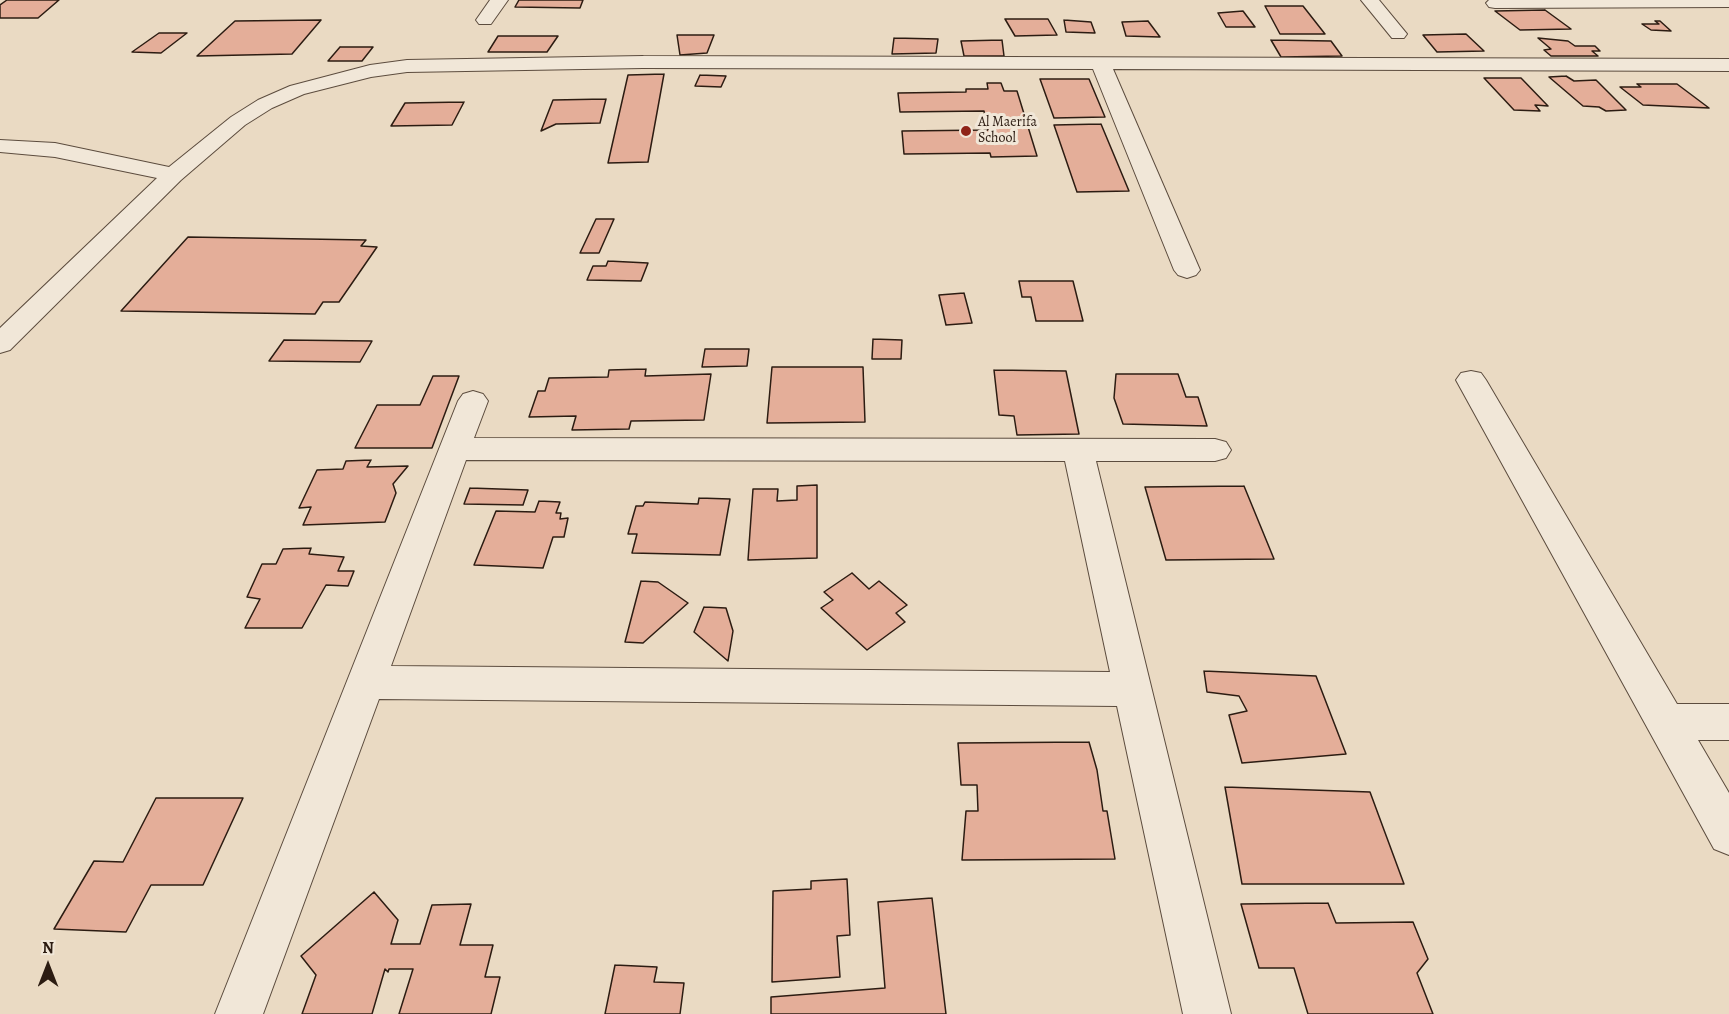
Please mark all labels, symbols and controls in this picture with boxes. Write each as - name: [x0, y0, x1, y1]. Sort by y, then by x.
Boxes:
- place label: Al Maerifa School: [978, 115, 1037, 148]
- marker: Al Maerifa School: [959, 124, 973, 138]
- north arrow: [18, 936, 78, 996]
- text: N: [42, 937, 54, 959]

